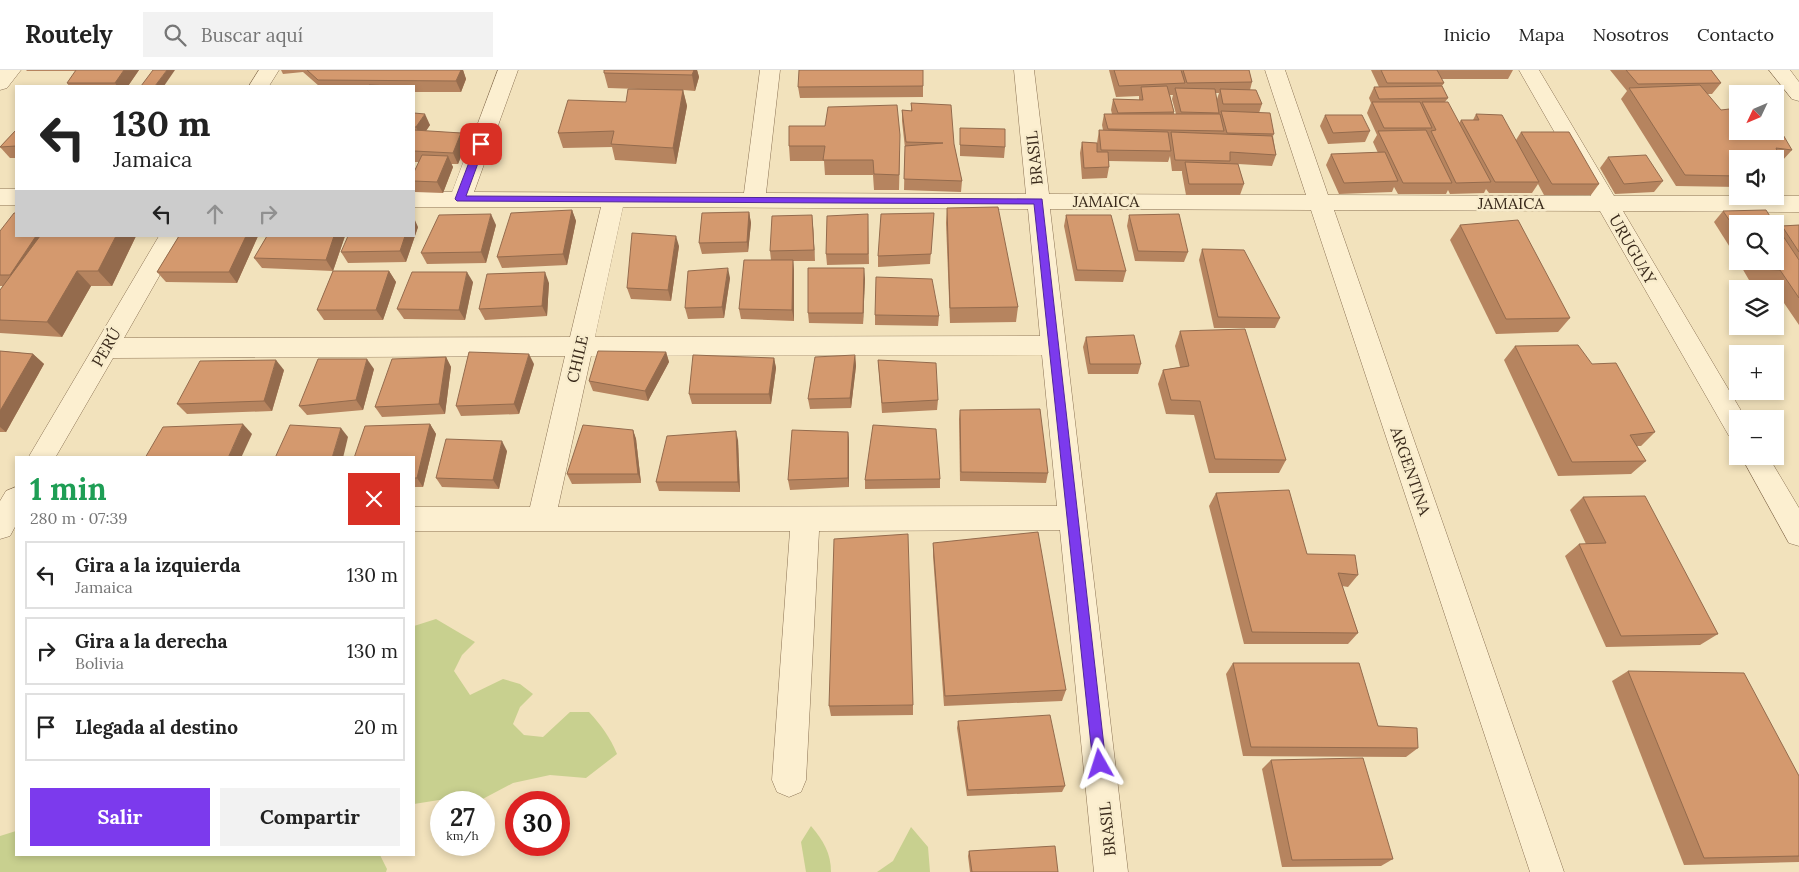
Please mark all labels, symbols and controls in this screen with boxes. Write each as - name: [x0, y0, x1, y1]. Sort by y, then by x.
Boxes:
- search box: [143, 12, 493, 57]
- text: Routely: [25, 19, 113, 50]
- icon: search: [161, 21, 189, 49]
- text: Buscar aquí: [201, 23, 303, 47]
- text: Inicio: [1444, 23, 1491, 46]
- text: Mapa: [1519, 23, 1564, 46]
- text: Nosotros: [1592, 23, 1669, 46]
- text: Contacto: [1697, 23, 1774, 46]
- north arrow: [1729, 85, 1784, 140]
- map controls: [1729, 85, 1784, 465]
- text: 130 m: [113, 101, 210, 146]
- icon: left: [30, 105, 95, 170]
- pin: [460, 123, 502, 165]
- icon: arrive: [467, 130, 495, 158]
- street label: BRASIL: [1021, 130, 1047, 186]
- text: Jamaica: [113, 145, 192, 173]
- button: sound: [1729, 150, 1784, 205]
- street label: JAMAICA: [1072, 191, 1140, 211]
- street label: JAMAICA: [1477, 193, 1545, 213]
- icon: left: [148, 200, 176, 228]
- icon: ahead: [201, 200, 229, 228]
- icon: right: [254, 200, 282, 228]
- street label: URUGUAY: [1605, 211, 1661, 288]
- button: search: [1729, 215, 1784, 270]
- button: layers: [1729, 280, 1784, 335]
- street label: PERÚ: [87, 324, 125, 370]
- street label: CHILE: [562, 333, 592, 385]
- button: +: [1729, 345, 1784, 400]
- button: −: [1729, 410, 1784, 465]
- street label: ARGENTINA: [1386, 423, 1436, 519]
- text: 1 min: [30, 470, 107, 508]
- button: close: [348, 473, 400, 525]
- text: 280 m · 07:39: [30, 508, 128, 528]
- text: Gira a la izquierda: [75, 553, 241, 577]
- icon: left: [32, 561, 60, 589]
- text: 130 m: [347, 563, 398, 587]
- text: Jamaica: [75, 577, 133, 597]
- text: Gira a la derecha: [75, 629, 228, 653]
- icon: right: [32, 637, 60, 665]
- text: 130 m: [347, 639, 398, 663]
- text: Bolivia: [75, 653, 124, 673]
- icon: arrive: [32, 713, 60, 741]
- text: Llegada al destino: [75, 715, 238, 739]
- text: 20 m: [354, 715, 398, 739]
- position arrow: [1073, 737, 1125, 789]
- button: Salir: [30, 788, 210, 846]
- button: Compartir: [220, 788, 400, 846]
- speed limit sign: 30: [505, 791, 570, 856]
- text: 27: [450, 801, 475, 833]
- street label: BRASIL: [1094, 801, 1120, 857]
- text: km/h: [446, 828, 479, 843]

